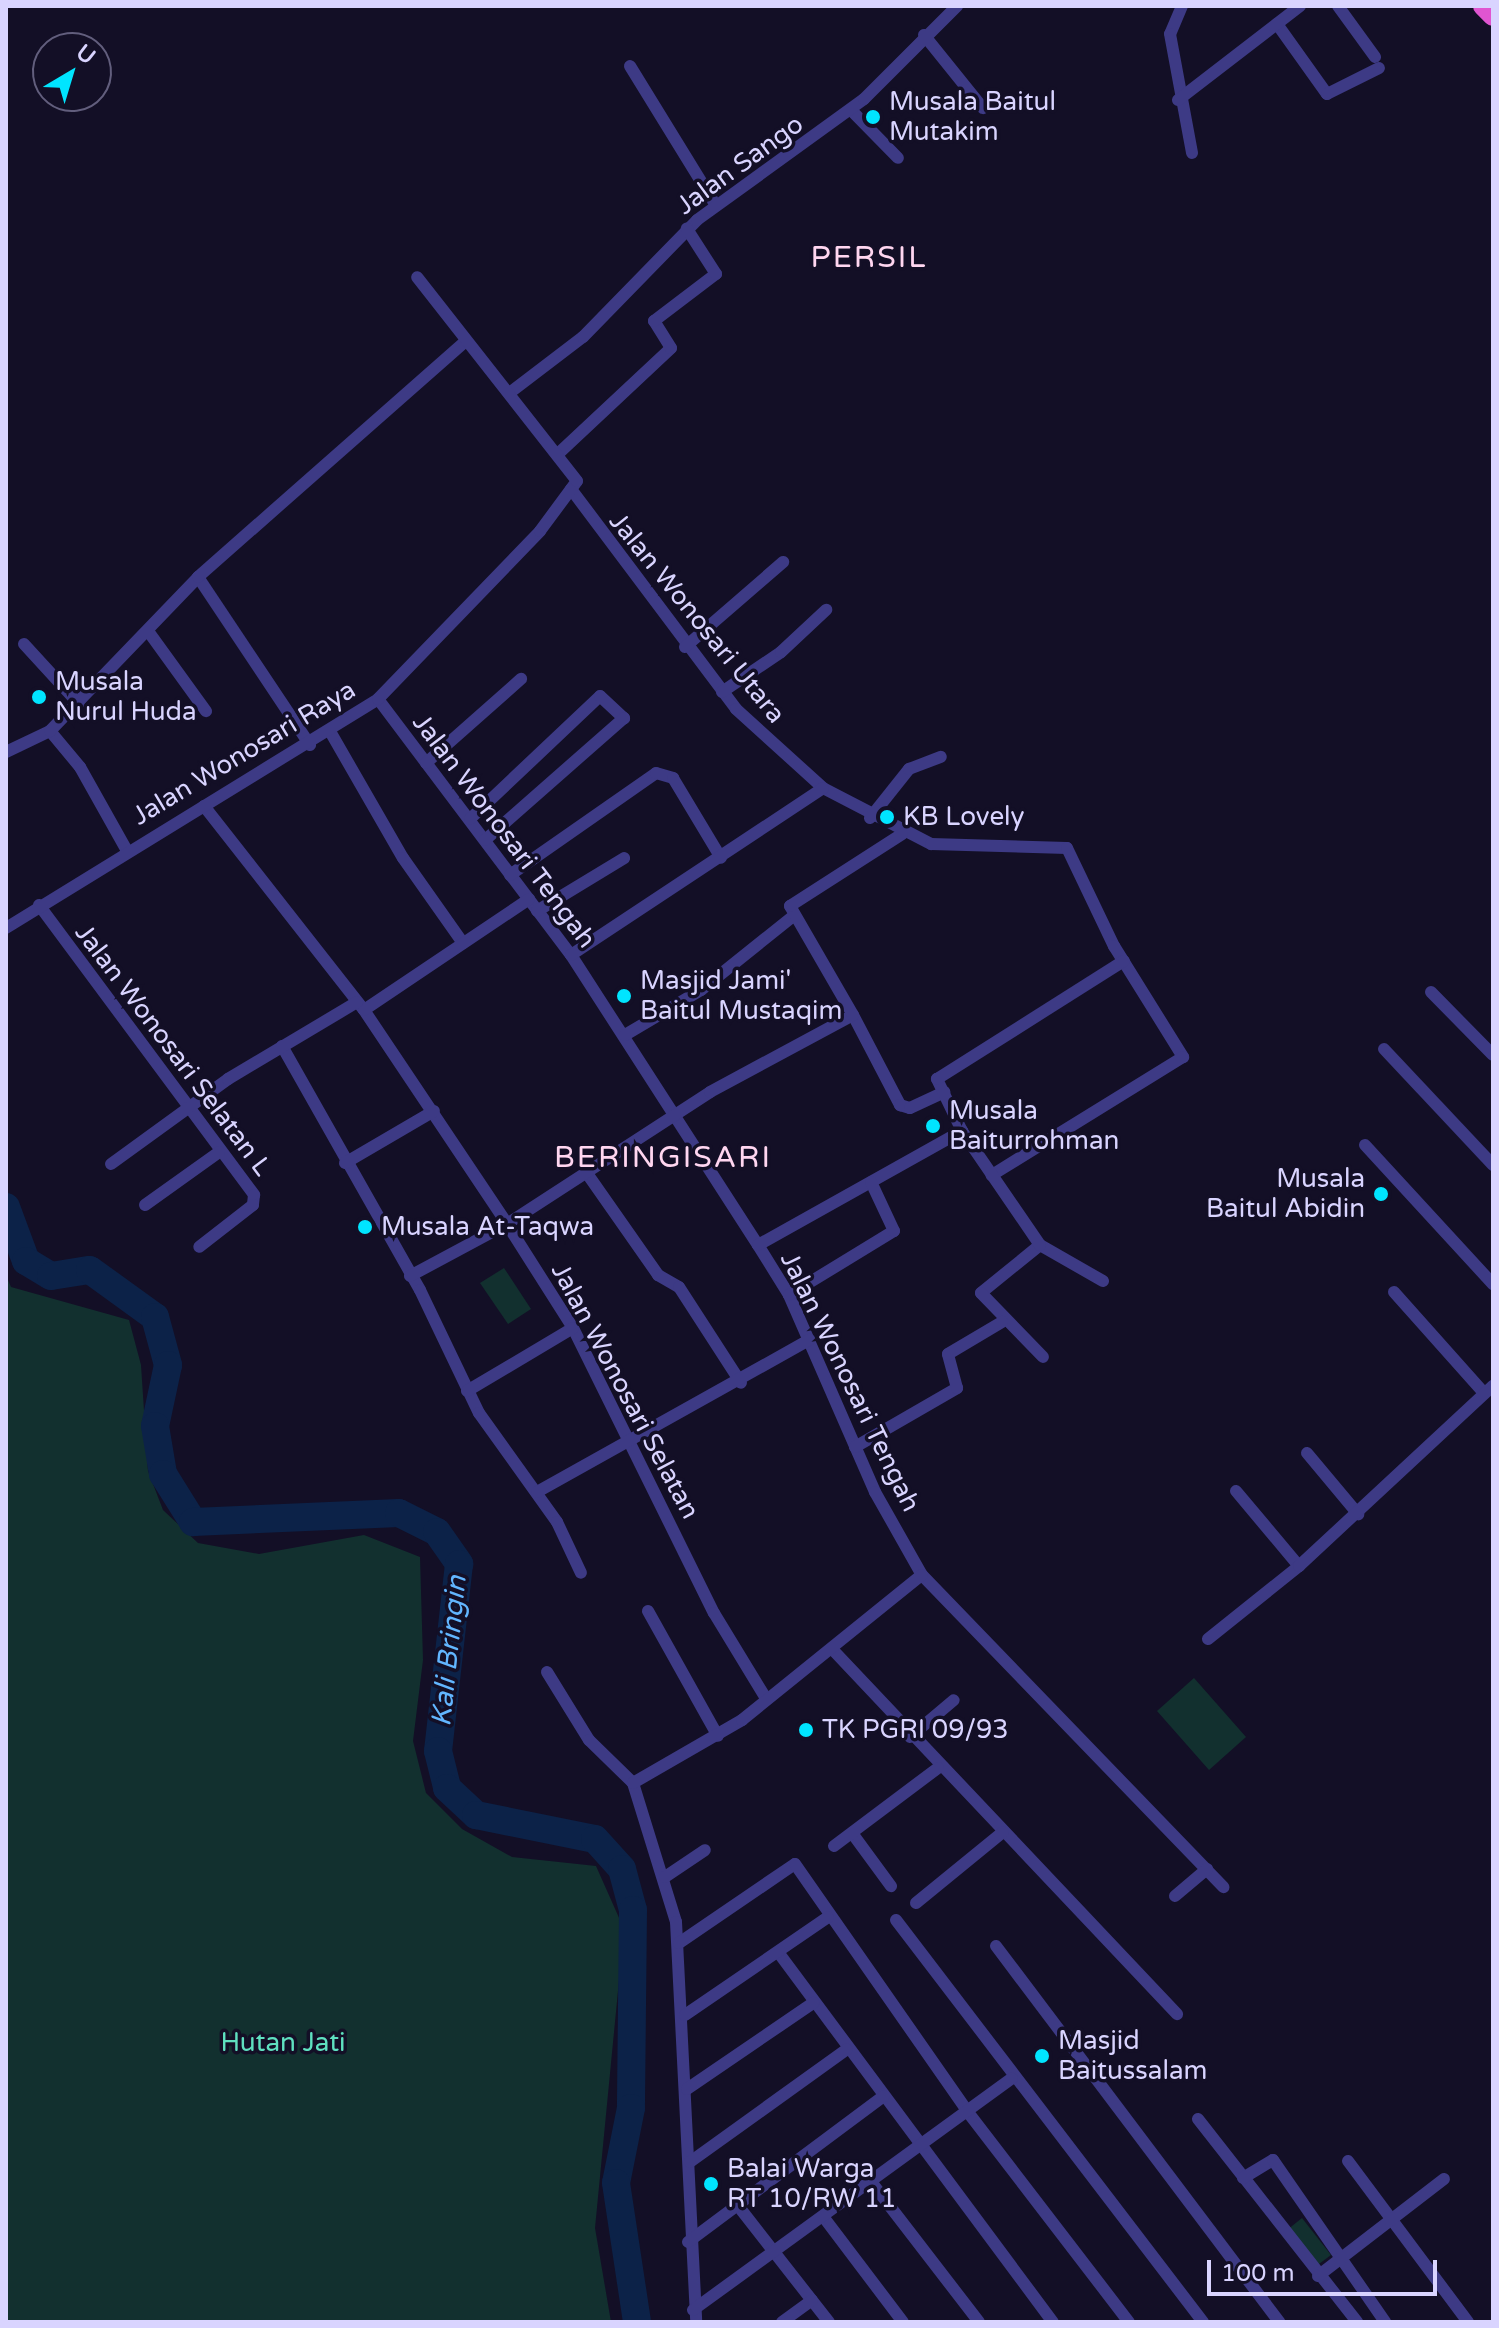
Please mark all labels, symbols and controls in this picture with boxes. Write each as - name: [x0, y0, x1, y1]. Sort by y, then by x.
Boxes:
- north arrow: [32, 32, 112, 112]
- text: U: [71, 39, 100, 70]
- place label: Musala Baitul Mutakim: [889, 86, 1056, 148]
- marker: Musala Baitul Mutakim: [864, 108, 882, 126]
- street label: Jalan Sango: [671, 109, 809, 221]
- district label: PERSIL: [811, 240, 927, 276]
- street label: Jalan Wonosari Utara: [602, 506, 792, 730]
- place label: Musala Nurul Huda: [55, 666, 197, 728]
- street label: Jalan Wonosari Raya: [127, 674, 361, 832]
- marker: Musala Nurul Huda: [30, 688, 48, 706]
- street label: Jalan Wonosari Tengah: [406, 708, 602, 954]
- place label: KB Lovely: [903, 801, 1025, 833]
- marker: KB Lovely: [878, 808, 896, 826]
- street label: Jalan Wonosari Selatan L: [68, 918, 278, 1182]
- place label: Masjid Jami' Baitul Mustaqim: [640, 965, 842, 1026]
- marker: Masjid Jami' Baitul Mustaqim: [615, 987, 633, 1005]
- place label: Musala Baiturrohman: [949, 1095, 1119, 1156]
- marker: Musala Baiturrohman: [924, 1117, 942, 1135]
- district label: BERINGISARI: [554, 1140, 772, 1176]
- place label: Musala Baitul Abidin: [1206, 1163, 1365, 1224]
- marker: Musala Baitul Abidin: [1372, 1185, 1390, 1203]
- place label: Musala At-Taqwa: [381, 1211, 594, 1243]
- marker: Musala At-Taqwa: [356, 1218, 374, 1236]
- street label: Jalan Wonosari Tengah: [774, 1247, 926, 1517]
- street label: Jalan Wonosari Selatan: [544, 1258, 706, 1524]
- water label: Kali Bringin: [424, 1574, 474, 1728]
- place label: TK PGRI 09/93: [822, 1714, 1009, 1746]
- marker: TK PGRI 09/93: [797, 1721, 815, 1739]
- place label: Masjid Baitussalam: [1058, 2025, 1207, 2086]
- park label: Hutan Jati: [220, 2027, 346, 2059]
- marker: Masjid Baitussalam: [1033, 2047, 1051, 2065]
- place label: Balai Warga RT 10/RW 11: [727, 2153, 896, 2214]
- marker: Balai Warga RT 10/RW 11: [702, 2175, 720, 2193]
- scale bar: [1211, 2244, 1441, 2294]
- text: 100 m: [1221, 2259, 1295, 2288]

